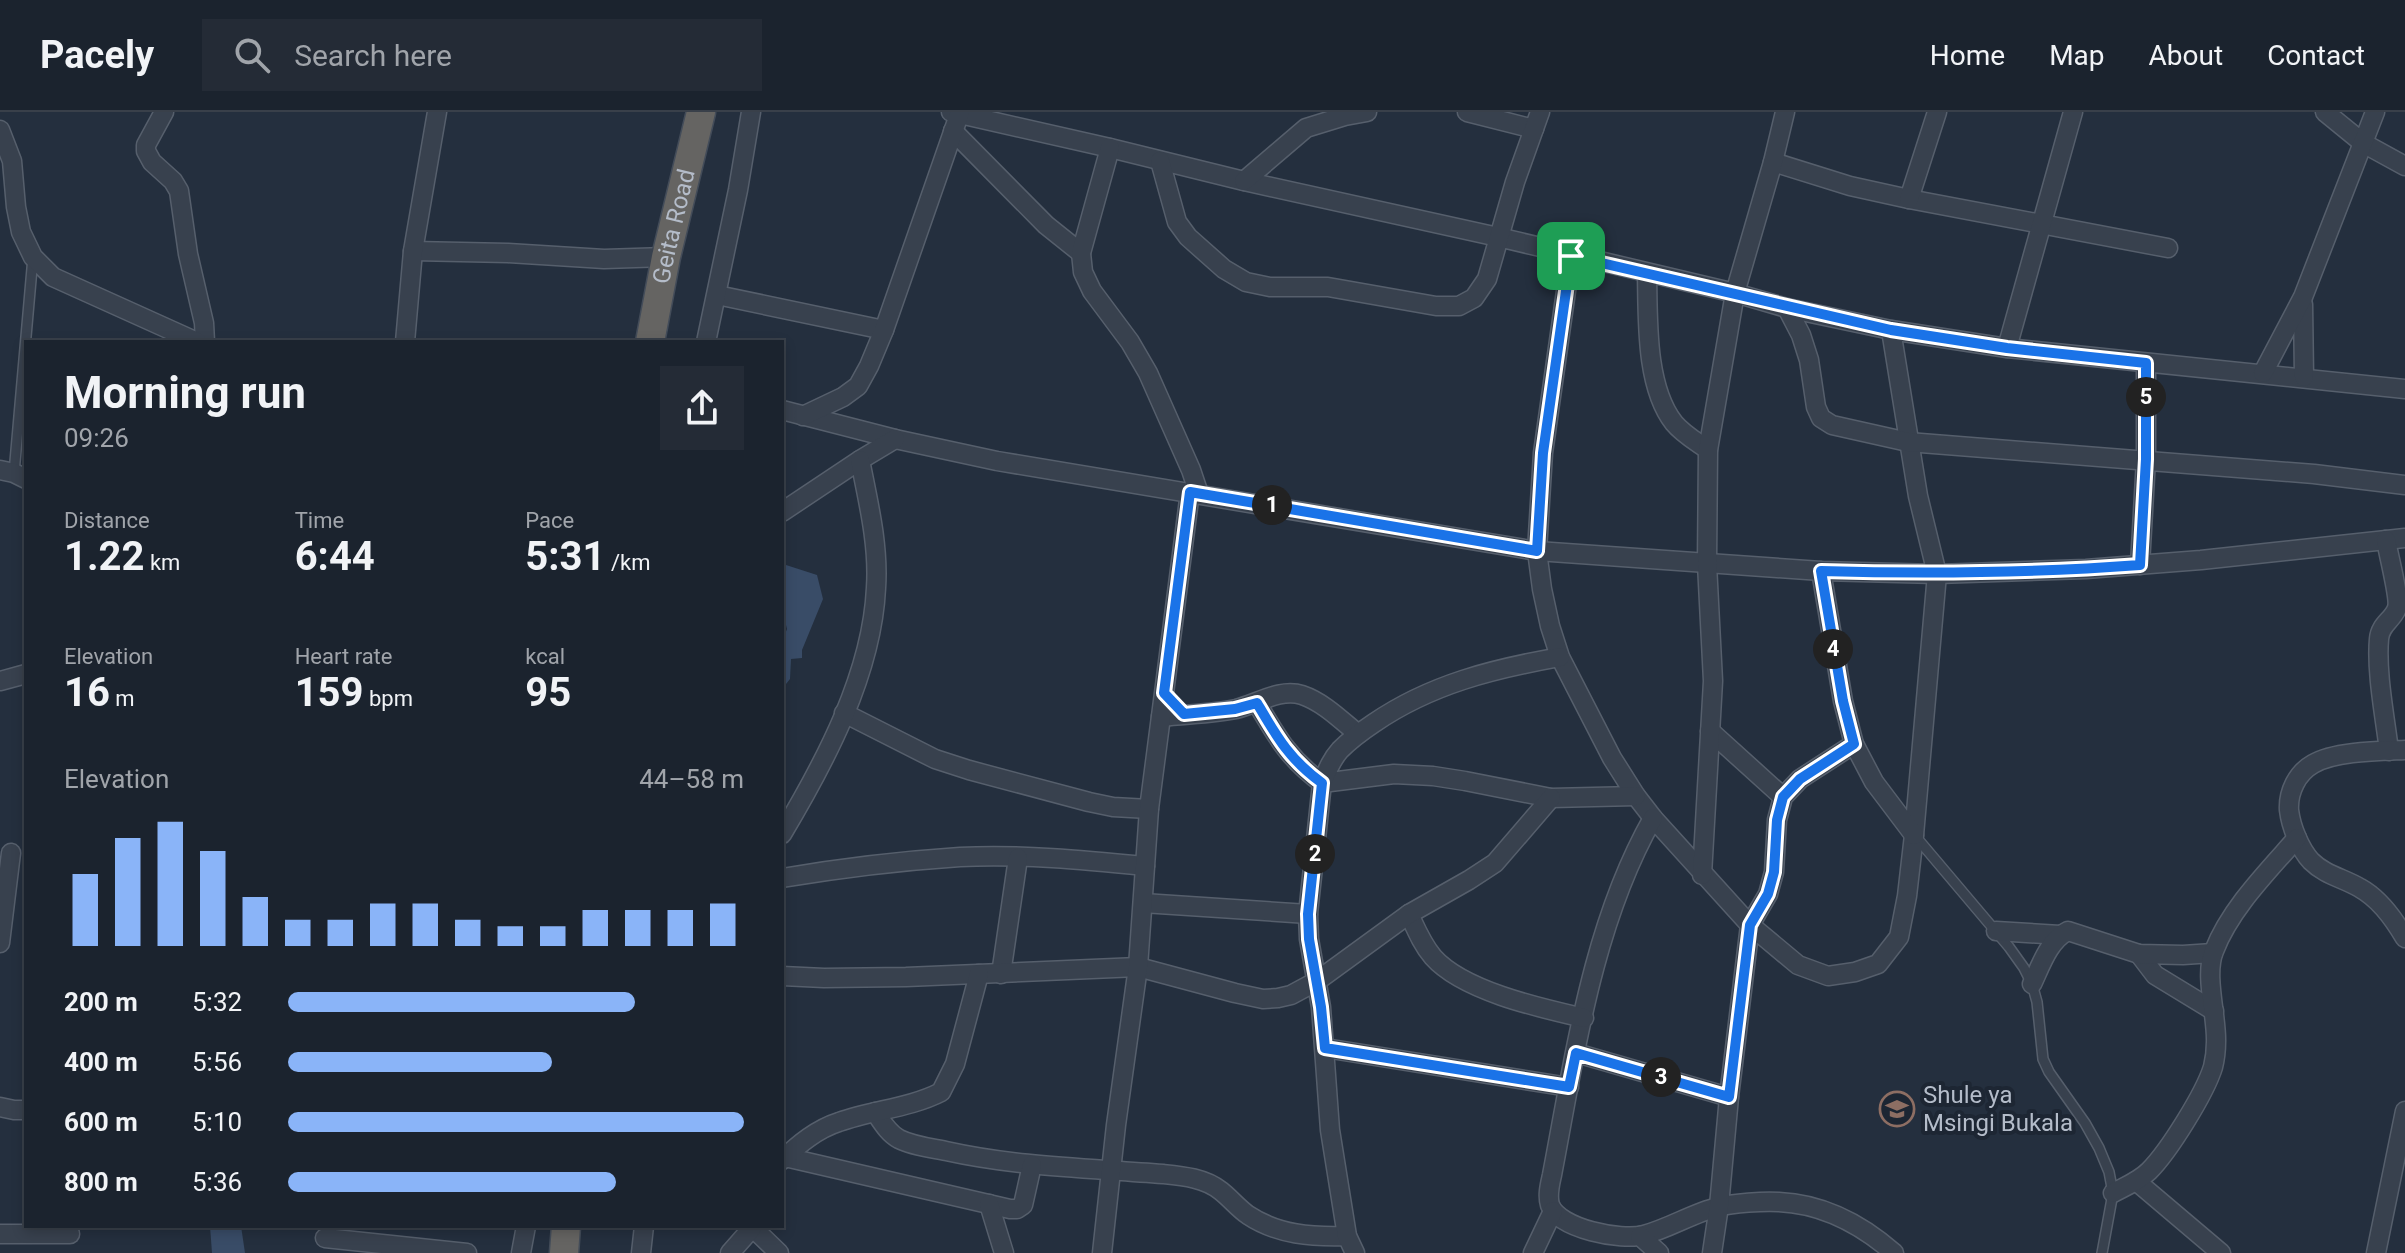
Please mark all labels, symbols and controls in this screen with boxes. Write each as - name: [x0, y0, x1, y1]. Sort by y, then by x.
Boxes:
- search box: [202, 19, 762, 91]
- text: Pacely: [40, 33, 154, 77]
- icon: search: [230, 33, 274, 77]
- text: Search here: [294, 38, 452, 73]
- text: Home: [1930, 39, 2005, 72]
- text: Map: [2049, 39, 2105, 72]
- text: About: [2149, 39, 2223, 72]
- text: Contact: [2267, 39, 2365, 72]
- street label: Geita Road: [647, 166, 701, 286]
- pin: [1537, 222, 1605, 290]
- icon: arrive: [1549, 234, 1593, 278]
- button: share: [660, 366, 744, 450]
- text: Morning run: [64, 367, 306, 419]
- pin: 5: [2126, 377, 2166, 417]
- text: 5: [2140, 384, 2152, 409]
- text: 09:26: [64, 423, 129, 453]
- pin: 1: [1252, 485, 1292, 525]
- text: 1: [1266, 492, 1278, 517]
- text: Distance: [64, 508, 150, 533]
- text: Time: [295, 508, 344, 533]
- text: Pace: [525, 508, 574, 533]
- text: 1.22: [64, 533, 144, 580]
- text: 6:44: [295, 533, 375, 580]
- text: 5:31: [525, 533, 605, 580]
- text: km: [144, 550, 180, 575]
- text: /km: [605, 550, 650, 575]
- pin: 4: [1813, 629, 1853, 669]
- text: 4: [1827, 636, 1839, 661]
- text: Elevation: [64, 644, 153, 669]
- text: Heart rate: [295, 644, 393, 669]
- text: kcal: [525, 644, 565, 669]
- text: 16: [64, 669, 110, 716]
- text: 159: [295, 669, 364, 716]
- text: 95: [525, 669, 571, 716]
- text: m: [110, 686, 135, 711]
- text: bpm: [364, 686, 413, 711]
- text: Elevation: [64, 764, 169, 794]
- text: 44–58 m: [639, 764, 744, 794]
- pin: 2: [1295, 834, 1335, 874]
- text: 2: [1309, 841, 1321, 866]
- text: 200 m: [64, 987, 138, 1017]
- text: 5:32: [192, 987, 242, 1017]
- text: 400 m: [64, 1047, 138, 1077]
- text: 5:56: [192, 1047, 242, 1077]
- pin: 3: [1641, 1057, 1681, 1097]
- text: 3: [1655, 1064, 1667, 1089]
- place label: Shule ya Msingi Bukala: [1923, 1081, 2073, 1137]
- school or university icon: Shule ya Msingi Bukala: [1878, 1090, 1916, 1128]
- text: 600 m: [64, 1107, 138, 1137]
- text: 5:10: [192, 1107, 242, 1137]
- text: 800 m: [64, 1167, 138, 1197]
- text: 5:36: [192, 1167, 242, 1197]

